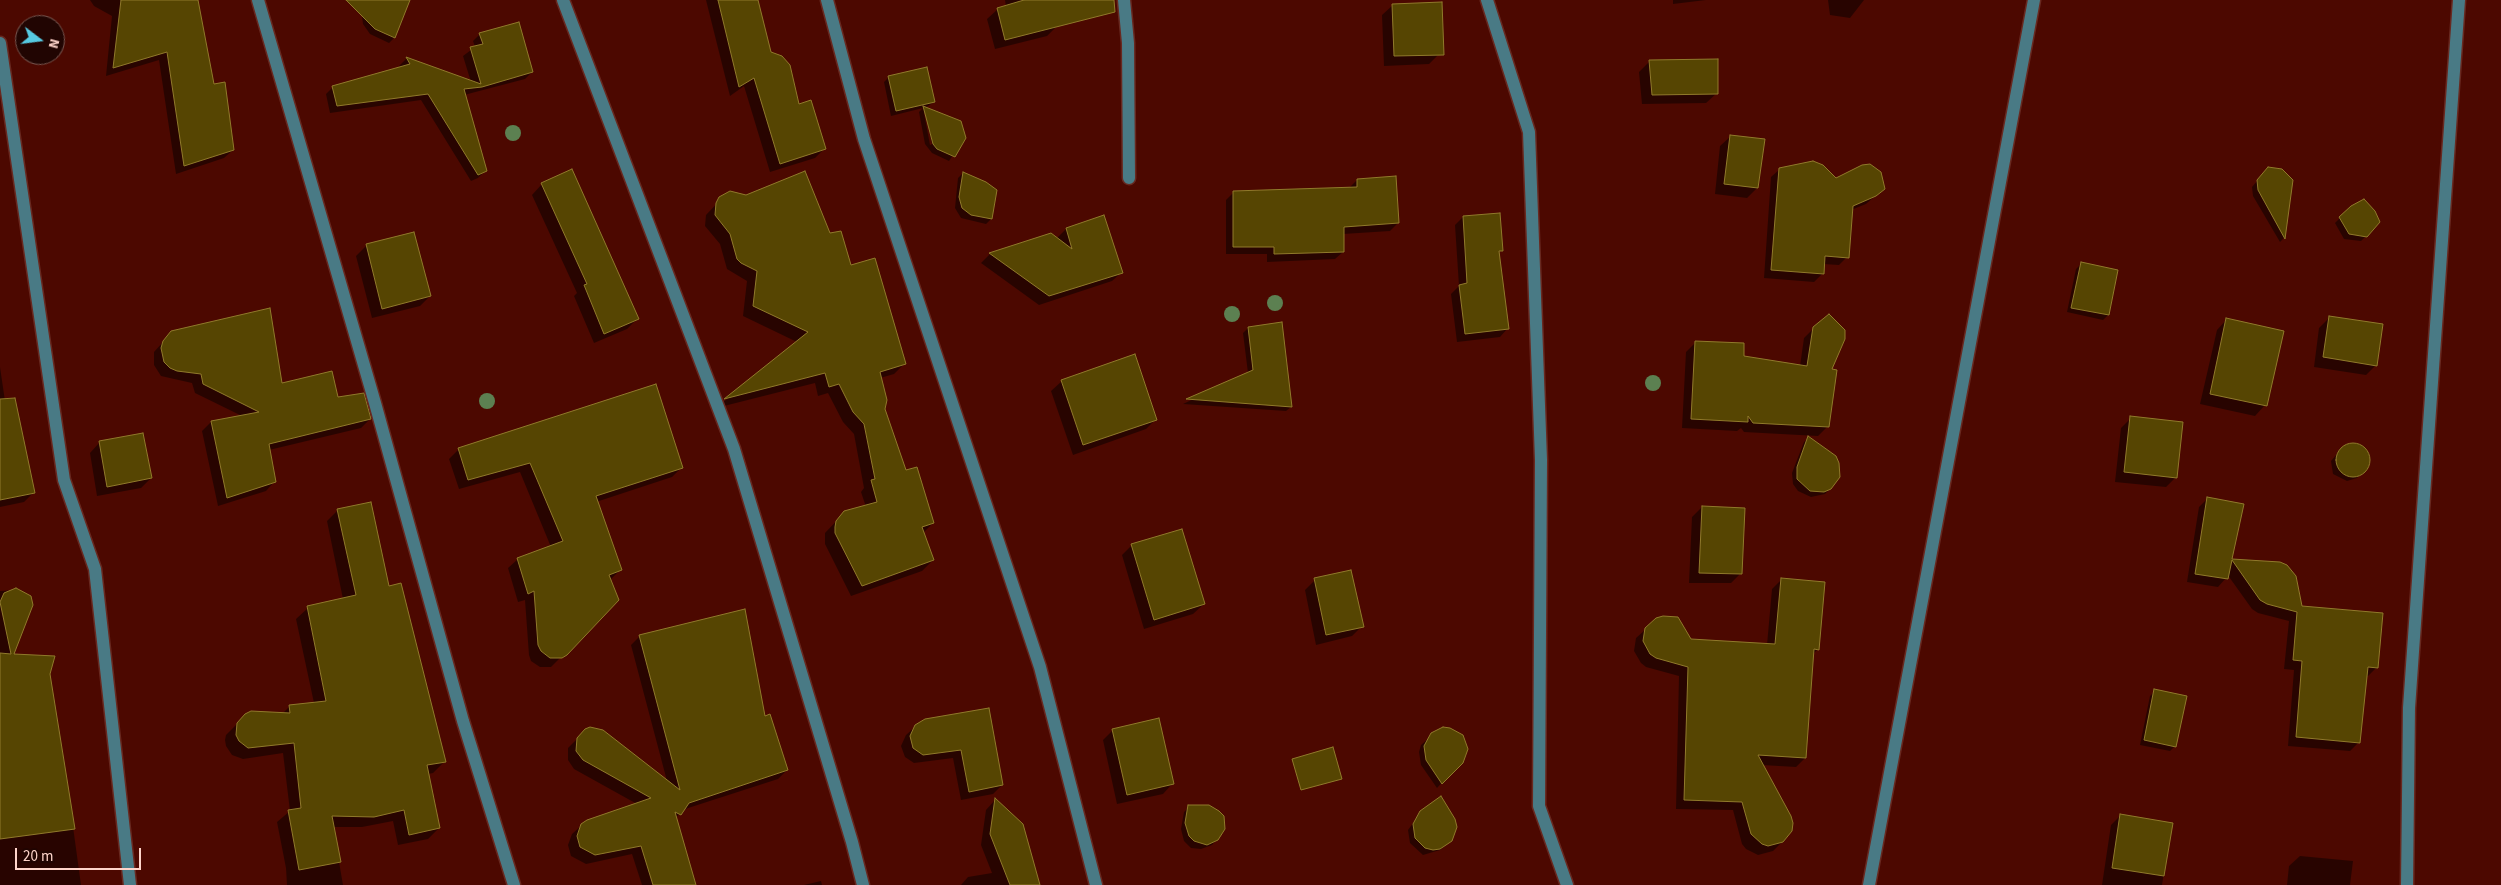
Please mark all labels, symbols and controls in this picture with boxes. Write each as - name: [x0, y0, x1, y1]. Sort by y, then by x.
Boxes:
- north arrow: [15, 15, 65, 65]
- text: N: [43, 37, 64, 51]
- scale bar: [18, 838, 144, 870]
- text: 20 m: [23, 846, 53, 867]

